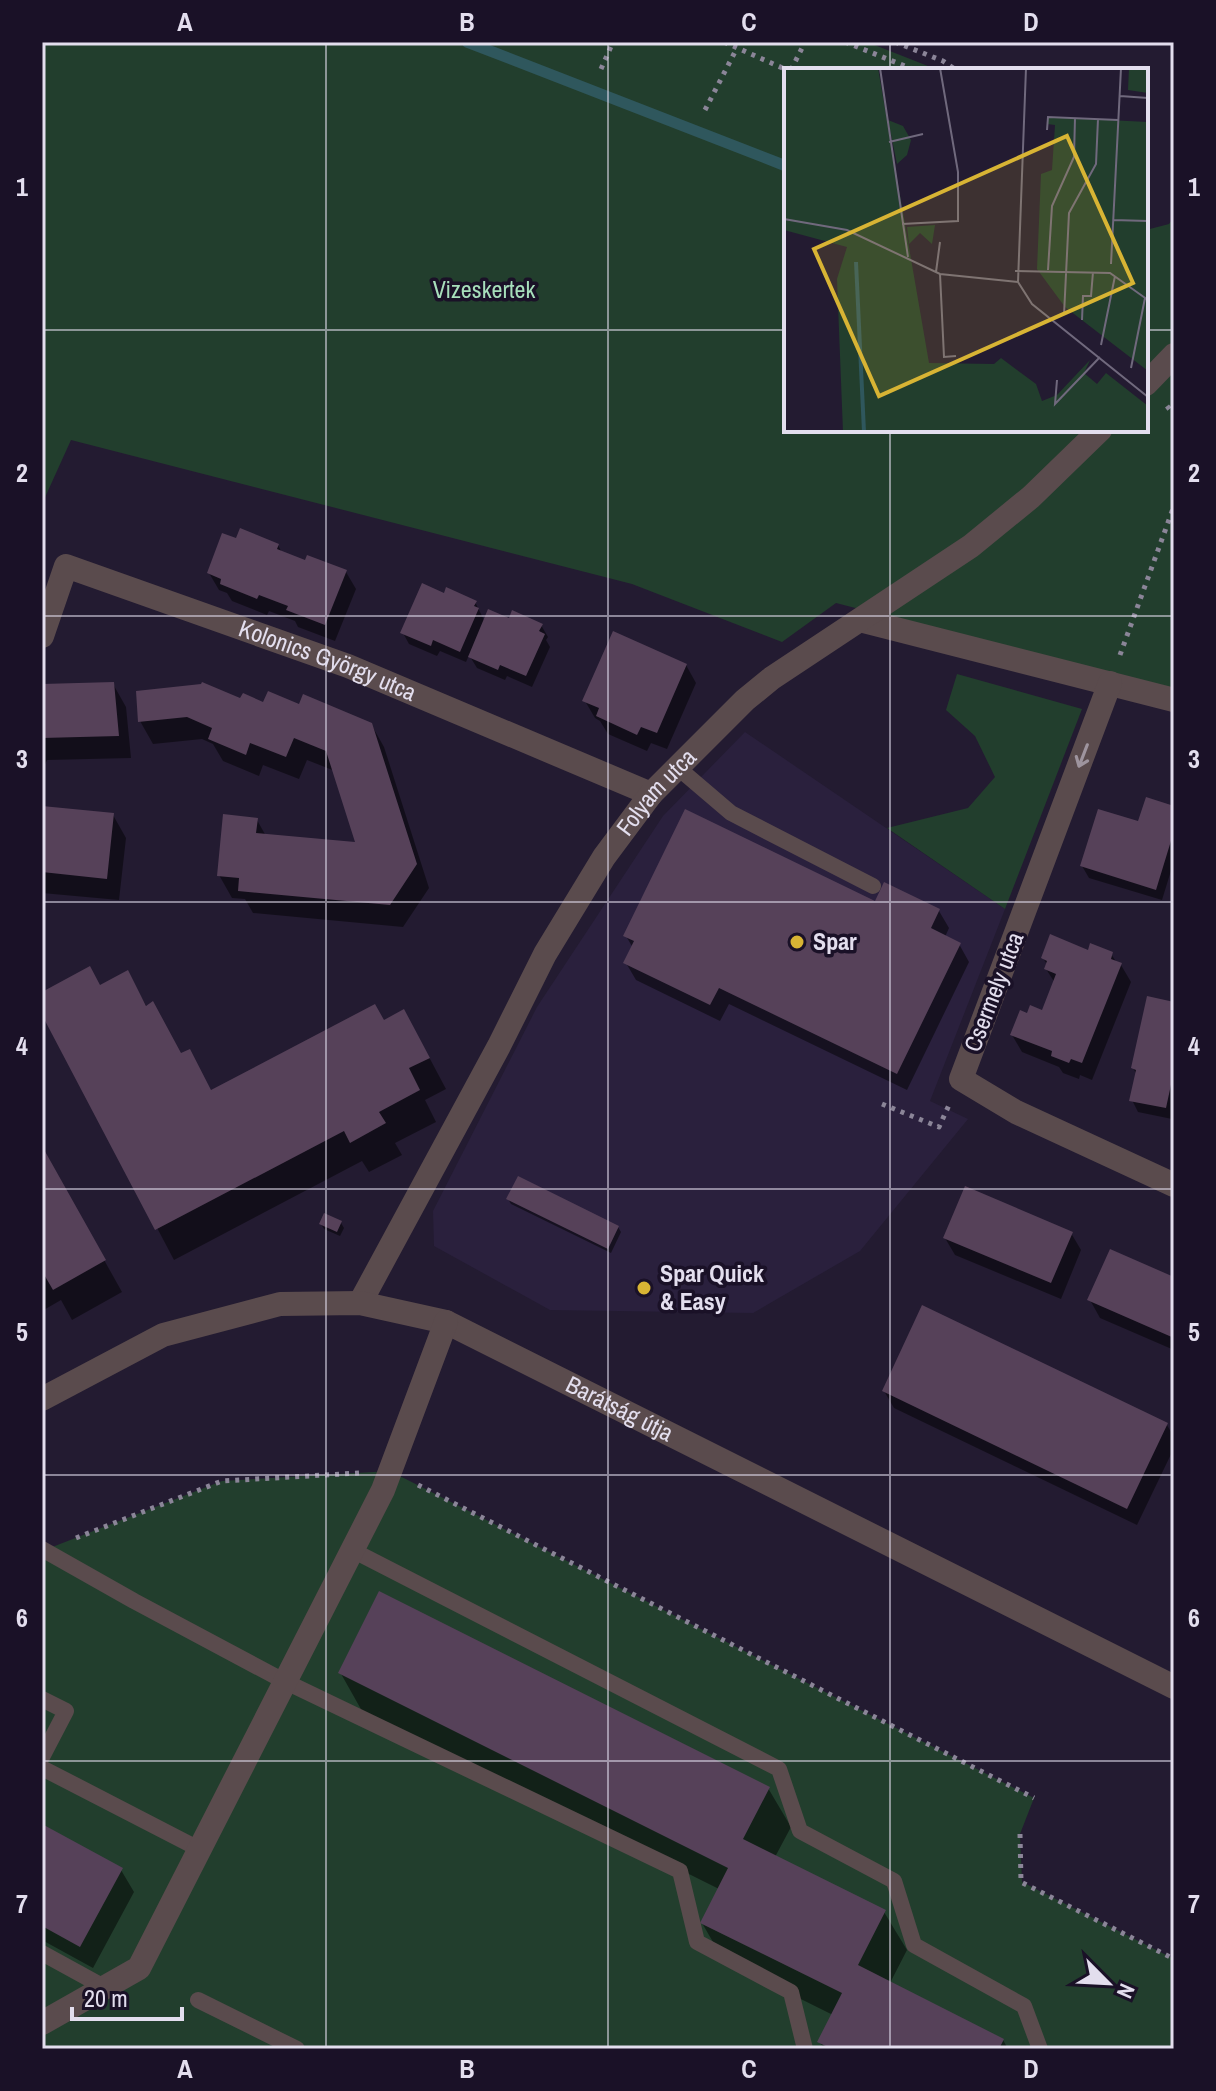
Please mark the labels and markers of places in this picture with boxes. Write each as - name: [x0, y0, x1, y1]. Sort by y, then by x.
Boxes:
- place label: Spar: [813, 925, 857, 957]
- marker: Spar: [788, 933, 806, 951]
- place label: Spar Quick & Easy: [660, 1257, 764, 1317]
- marker: Spar Quick & Easy: [635, 1279, 653, 1297]

